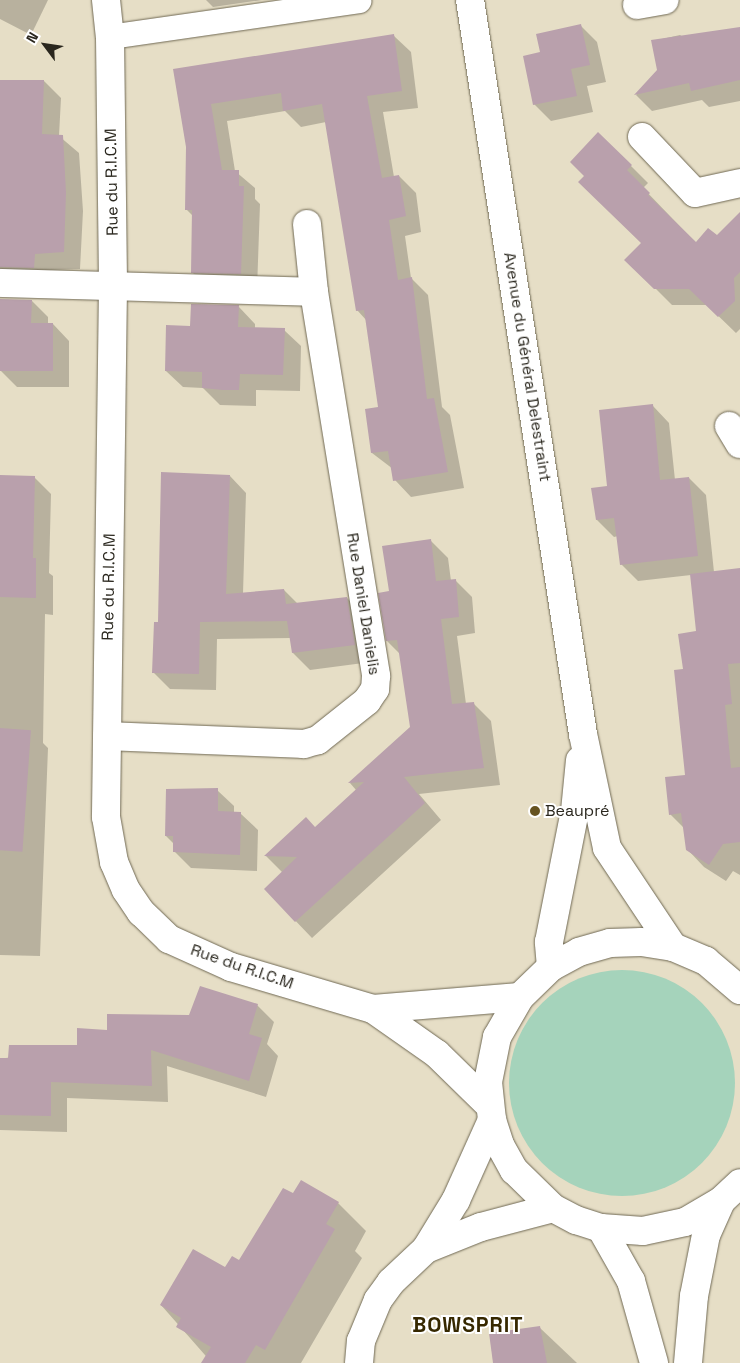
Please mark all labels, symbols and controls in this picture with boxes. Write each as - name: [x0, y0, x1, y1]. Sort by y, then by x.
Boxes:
- north arrow: [20, 20, 70, 70]
- text: N: [22, 29, 42, 46]
- street label: Rue du R.I.C.M: [101, 128, 123, 236]
- street label: Avenue du Général Delestraint: [499, 251, 555, 483]
- street label: Rue Daniel Danielis: [342, 531, 384, 677]
- street label: Rue du R.I.C.M: [98, 533, 120, 641]
- place label: Beaupré: [545, 801, 609, 821]
- marker: Beaupré: [529, 805, 541, 817]
- street label: Rue du R.I.C.M: [188, 940, 296, 994]
- district label: BOWSPRIT: [411, 1312, 525, 1338]

